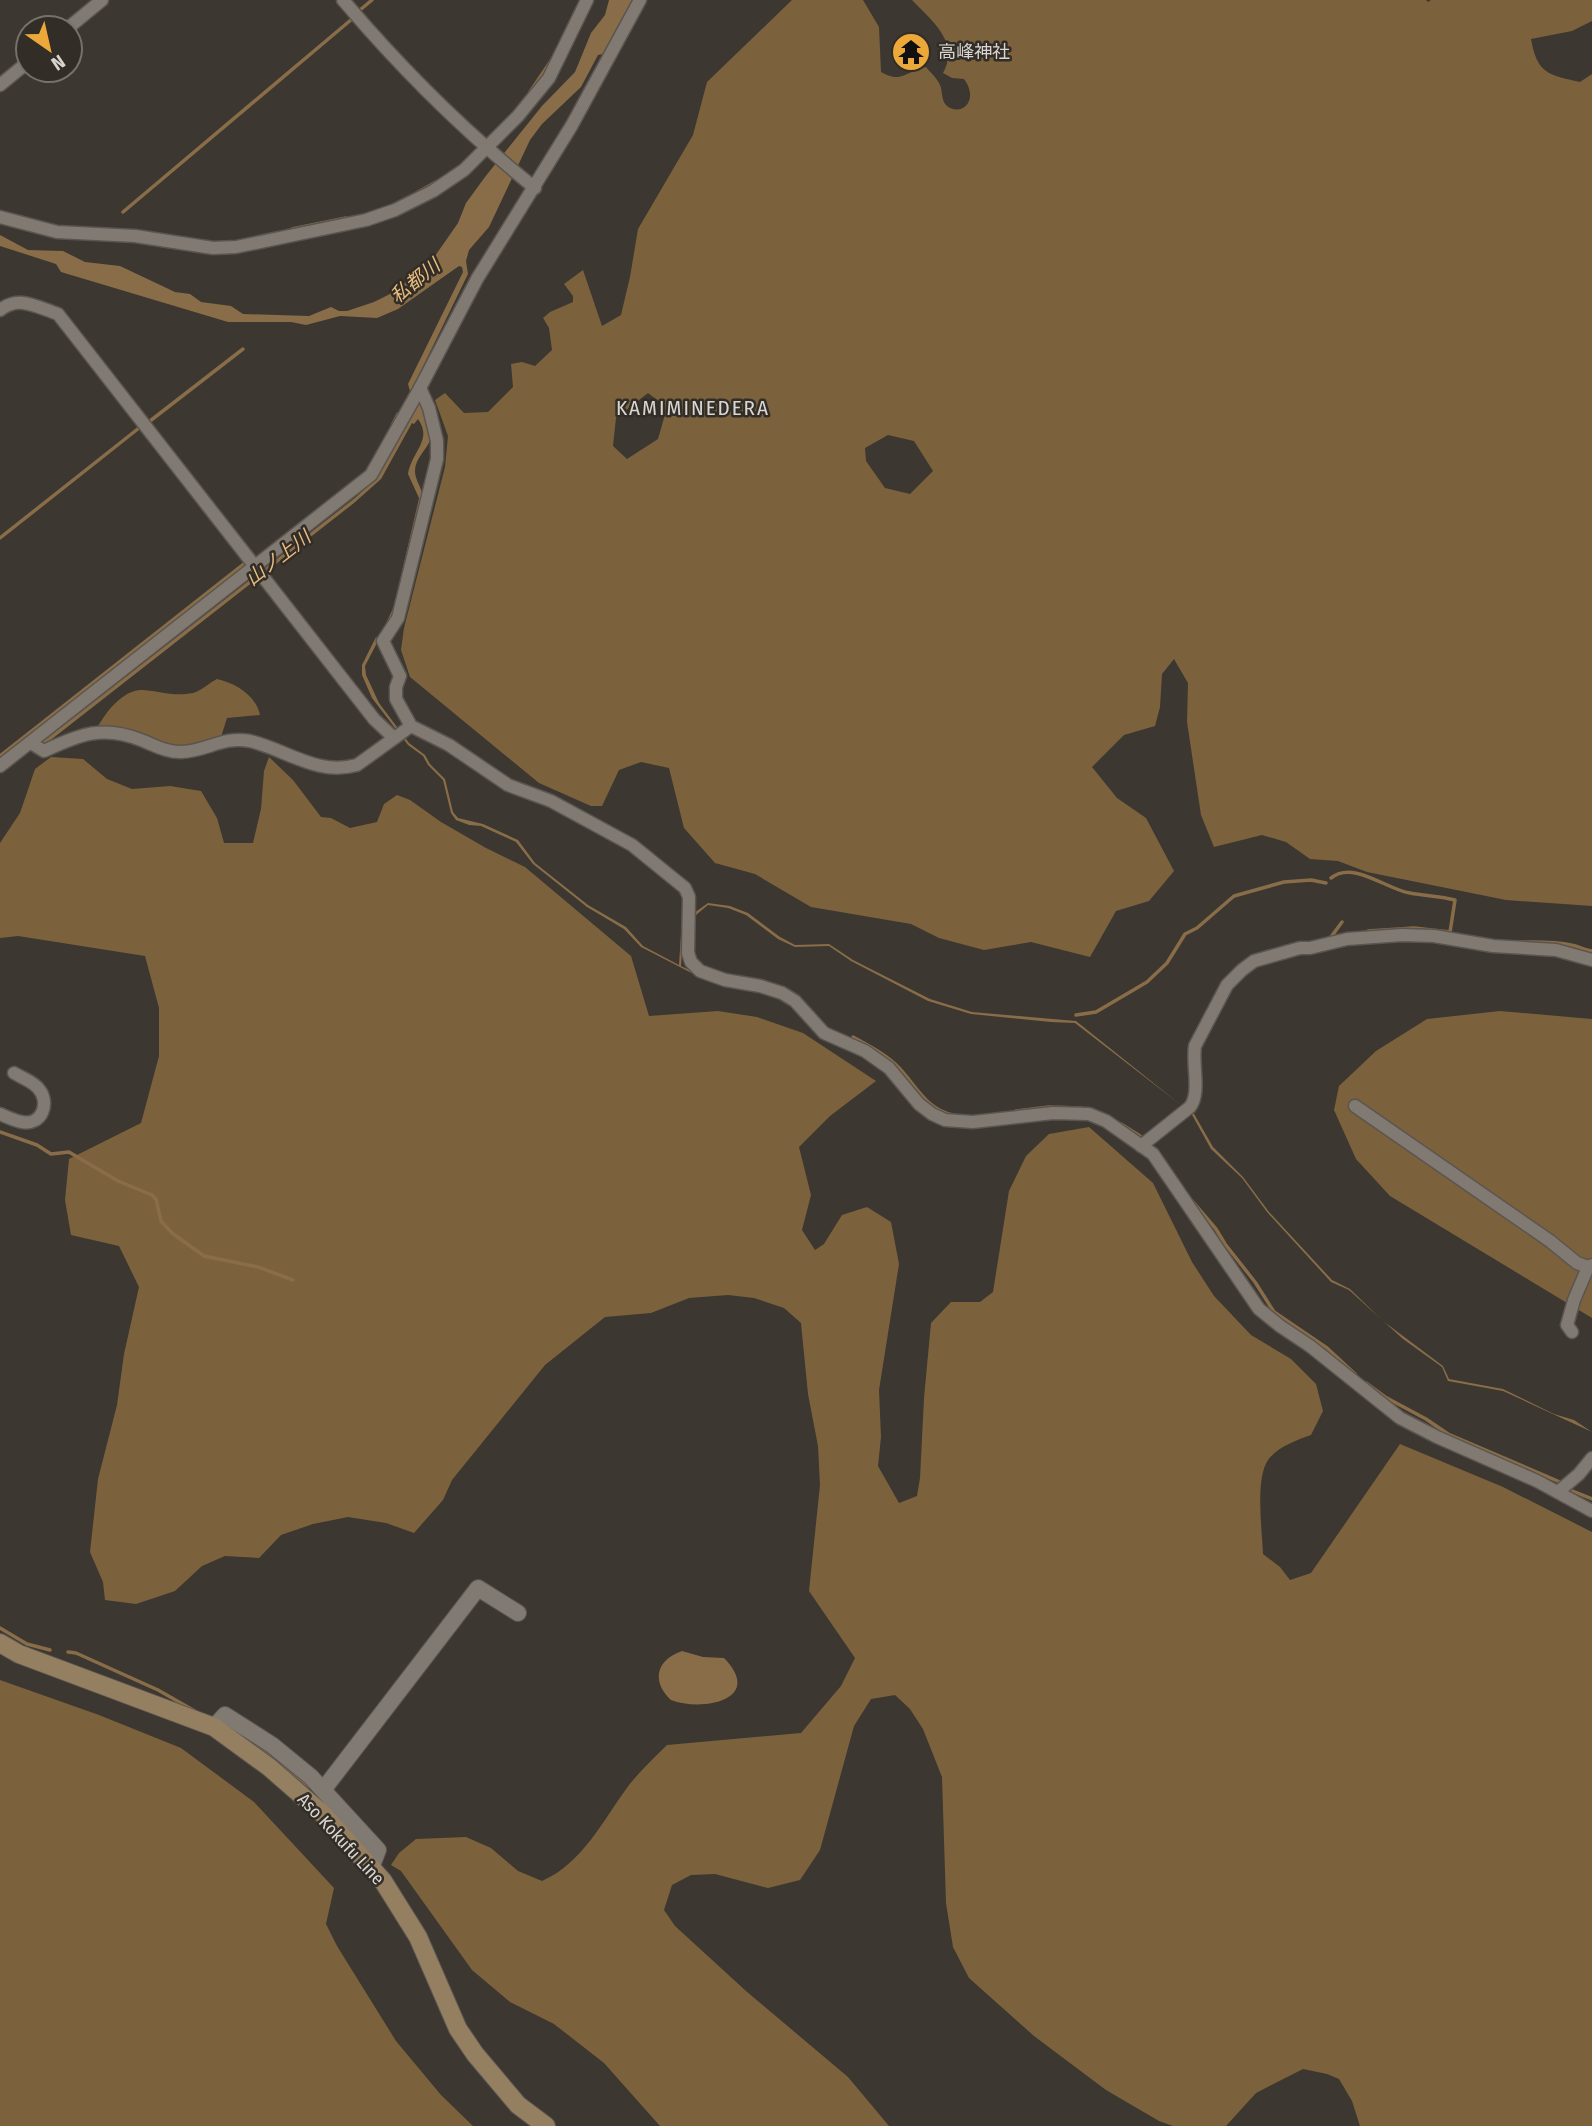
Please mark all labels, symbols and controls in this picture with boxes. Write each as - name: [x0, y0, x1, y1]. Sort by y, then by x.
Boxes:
- north arrow: [14, 14, 84, 84]
- temple icon: 高峰神社: [890, 31, 932, 73]
- place label: 高峰神社: [938, 41, 1010, 63]
- text: N: [47, 50, 69, 75]
- water label: 私都川: [386, 253, 446, 308]
- district label: KAMIMINEDERA: [616, 395, 770, 421]
- water label: 山ノ上川: [241, 524, 317, 590]
- street label: Aso Kokufu Line: [293, 1789, 389, 1889]

